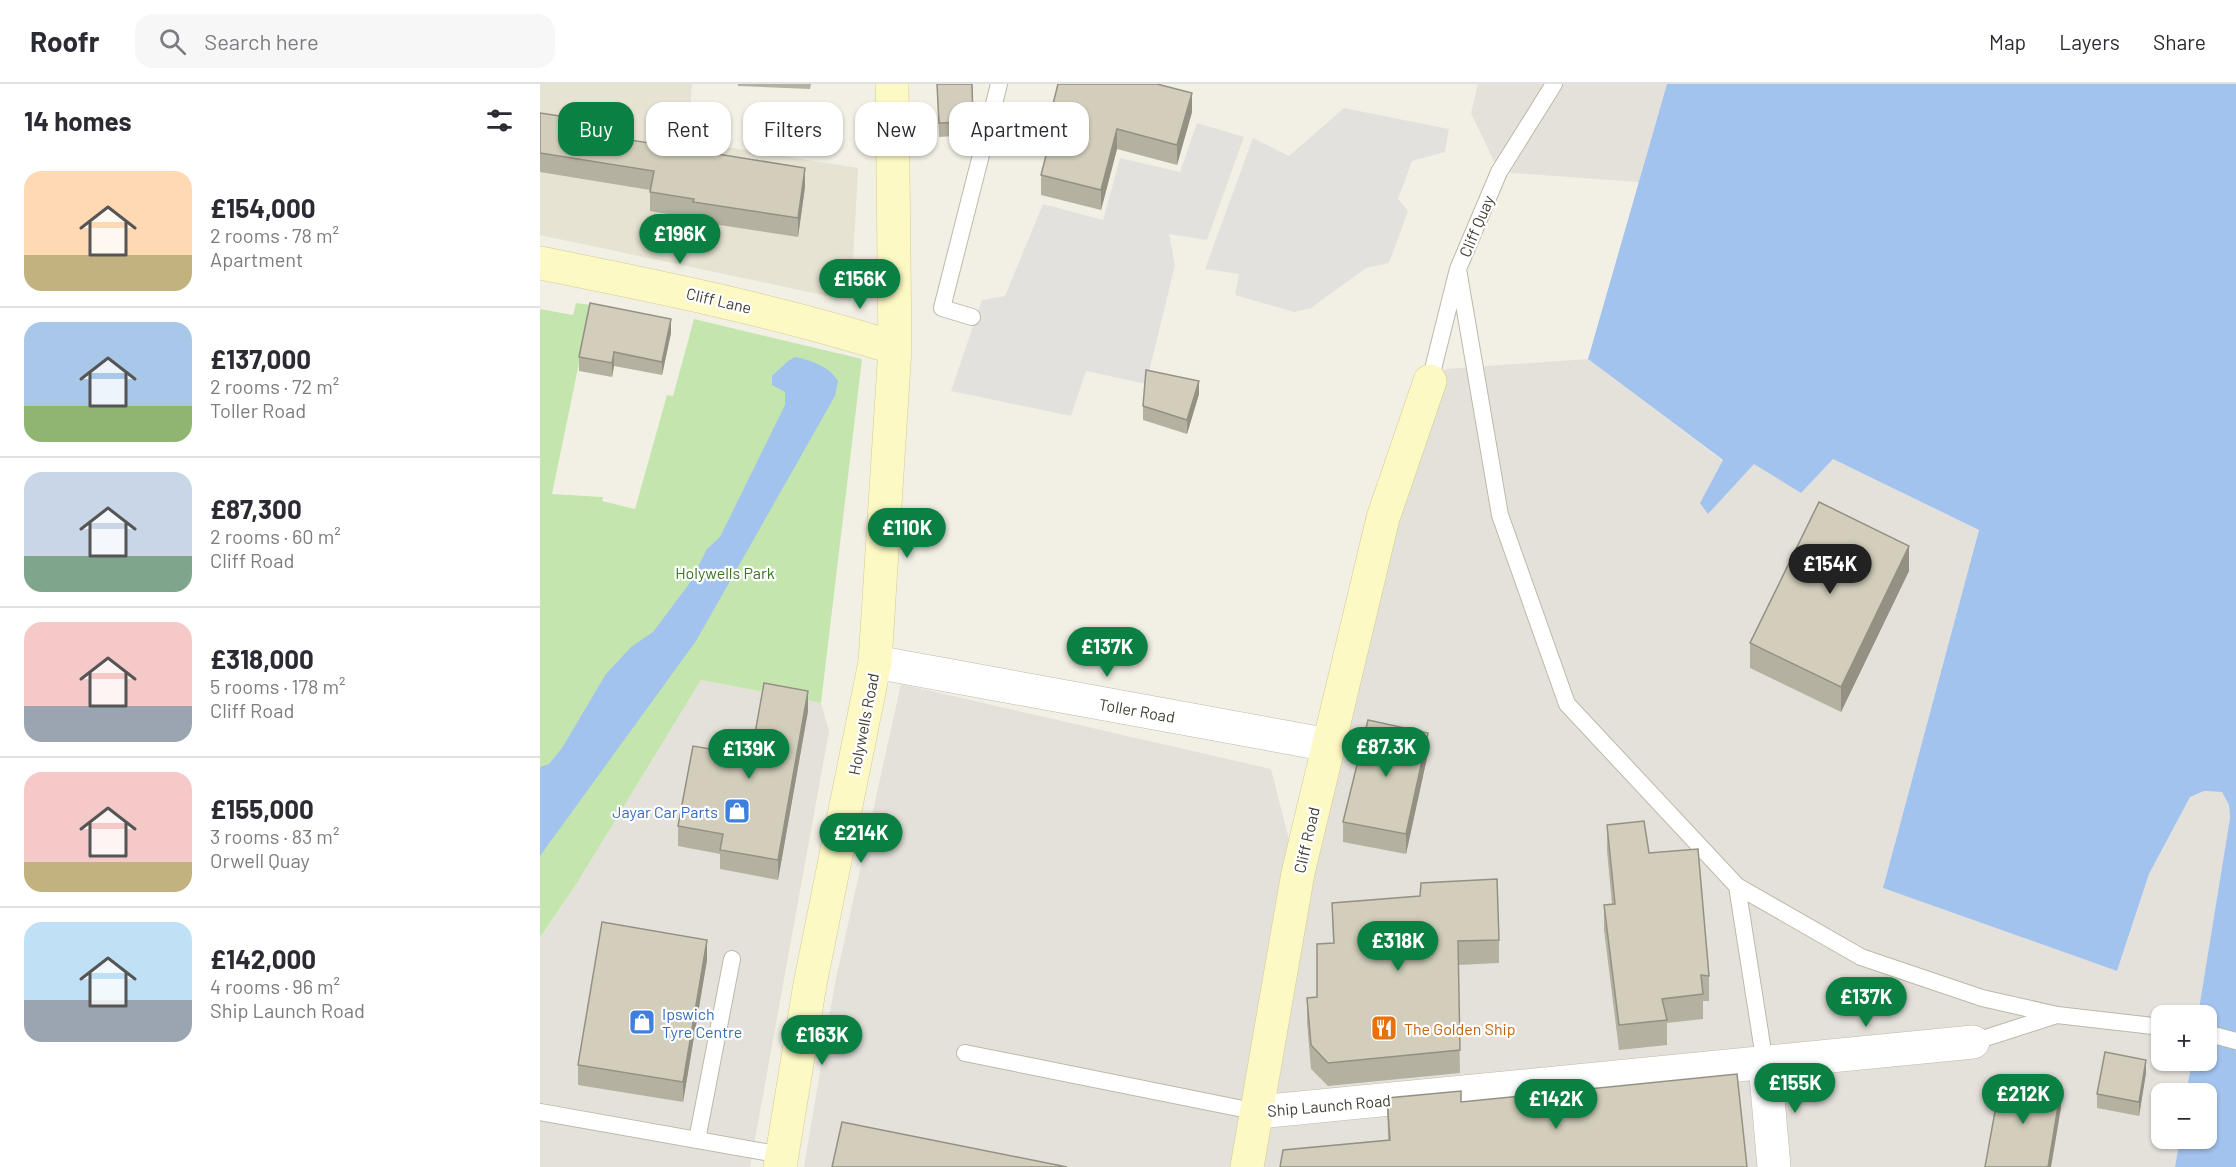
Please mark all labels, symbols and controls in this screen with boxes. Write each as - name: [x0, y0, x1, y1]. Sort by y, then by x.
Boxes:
- search box: [135, 14, 555, 68]
- text: Roofr: [30, 24, 99, 58]
- icon: search: [156, 25, 189, 58]
- text: Search here: [204, 28, 319, 54]
- text: Map: [1989, 29, 2026, 54]
- text: Layers: [2059, 29, 2120, 54]
- text: Share: [2153, 29, 2206, 54]
- chip: Buy: [558, 102, 634, 156]
- chip: Rent: [646, 102, 731, 156]
- chip: Filters: [743, 102, 843, 156]
- chip: New: [855, 102, 937, 156]
- chip: Apartment: [949, 102, 1089, 156]
- icon: filters: [483, 104, 516, 137]
- text: 14 homes: [24, 105, 131, 136]
- text: £154,000: [210, 192, 316, 223]
- street label: Cliff Quay: [1454, 192, 1498, 260]
- icon: home: [72, 195, 144, 267]
- pin: £196K: [638, 214, 722, 265]
- text: £196K: [653, 221, 707, 245]
- text: 2 rooms · 78 m²: [210, 223, 339, 247]
- text: Apartment: [210, 247, 303, 271]
- pin: £156K: [818, 259, 902, 310]
- text: £156K: [833, 266, 887, 290]
- street label: Cliff Lane: [685, 283, 753, 317]
- text: £137,000: [210, 343, 311, 374]
- icon: home: [72, 346, 144, 418]
- text: 2 rooms · 72 m²: [210, 374, 339, 398]
- text: Toller Road: [210, 398, 306, 422]
- text: £87,300: [210, 493, 302, 524]
- icon: home: [72, 496, 144, 568]
- pin: £110K: [865, 508, 949, 559]
- text: £110K: [882, 515, 932, 539]
- text: 2 rooms · 60 m²: [210, 524, 341, 548]
- pin: £154K: [1788, 544, 1872, 595]
- text: Cliff Road: [210, 548, 294, 572]
- text: £154K: [1803, 551, 1857, 575]
- park label: Holywells Park: [675, 563, 775, 582]
- pin: £137K: [1065, 627, 1149, 678]
- text: £137K: [1081, 634, 1133, 658]
- text: £318,000: [210, 643, 314, 674]
- icon: home: [72, 646, 144, 718]
- street label: Holywells Road: [844, 671, 882, 777]
- text: 5 rooms · 178 m²: [210, 674, 346, 698]
- street label: Toller Road: [1097, 694, 1177, 726]
- text: Cliff Road: [210, 698, 294, 722]
- pin: £87.3K: [1337, 727, 1435, 778]
- pin: £139K: [707, 729, 791, 780]
- text: £87.3K: [1356, 734, 1416, 758]
- text: £139K: [722, 736, 776, 760]
- text: £155,000: [210, 793, 314, 824]
- icon: home: [72, 796, 144, 868]
- shop icon: Jayar Car Parts: [722, 796, 752, 826]
- place label: Jayar Car Parts: [612, 802, 718, 821]
- street label: Cliff Road: [1289, 805, 1323, 875]
- pin: £214K: [819, 813, 903, 864]
- text: £214K: [833, 820, 889, 844]
- text: 3 rooms · 83 m²: [210, 824, 339, 848]
- text: Orwell Quay: [210, 848, 310, 872]
- pin: £318K: [1356, 921, 1440, 972]
- text: £318K: [1371, 928, 1425, 952]
- text: £142,000: [210, 943, 316, 974]
- icon: home: [72, 946, 144, 1018]
- text: 4 rooms · 96 m²: [210, 974, 340, 998]
- pin: £137K: [1824, 977, 1908, 1028]
- text: £137K: [1840, 984, 1892, 1008]
- text: Ship Launch Road: [210, 998, 365, 1022]
- place label: Ipswich Tyre Centre: [662, 1004, 742, 1041]
- map controls: [2151, 1005, 2217, 1149]
- button: +: [2151, 1005, 2217, 1071]
- shop icon: Ipswich Tyre Centre: [627, 1007, 657, 1037]
- restaurant icon: The Golden Ship: [1369, 1013, 1399, 1043]
- pin: £163K: [780, 1015, 864, 1066]
- place label: The Golden Ship: [1404, 1019, 1516, 1038]
- text: £163K: [795, 1022, 849, 1046]
- pin: £155K: [1753, 1063, 1837, 1114]
- text: £155K: [1768, 1070, 1822, 1094]
- pin: £212K: [1981, 1074, 2065, 1125]
- pin: £142K: [1514, 1079, 1598, 1130]
- text: £212K: [1996, 1081, 2050, 1105]
- button: −: [2151, 1083, 2217, 1149]
- text: £142K: [1528, 1086, 1584, 1110]
- street label: Ship Launch Road: [1266, 1090, 1392, 1120]

